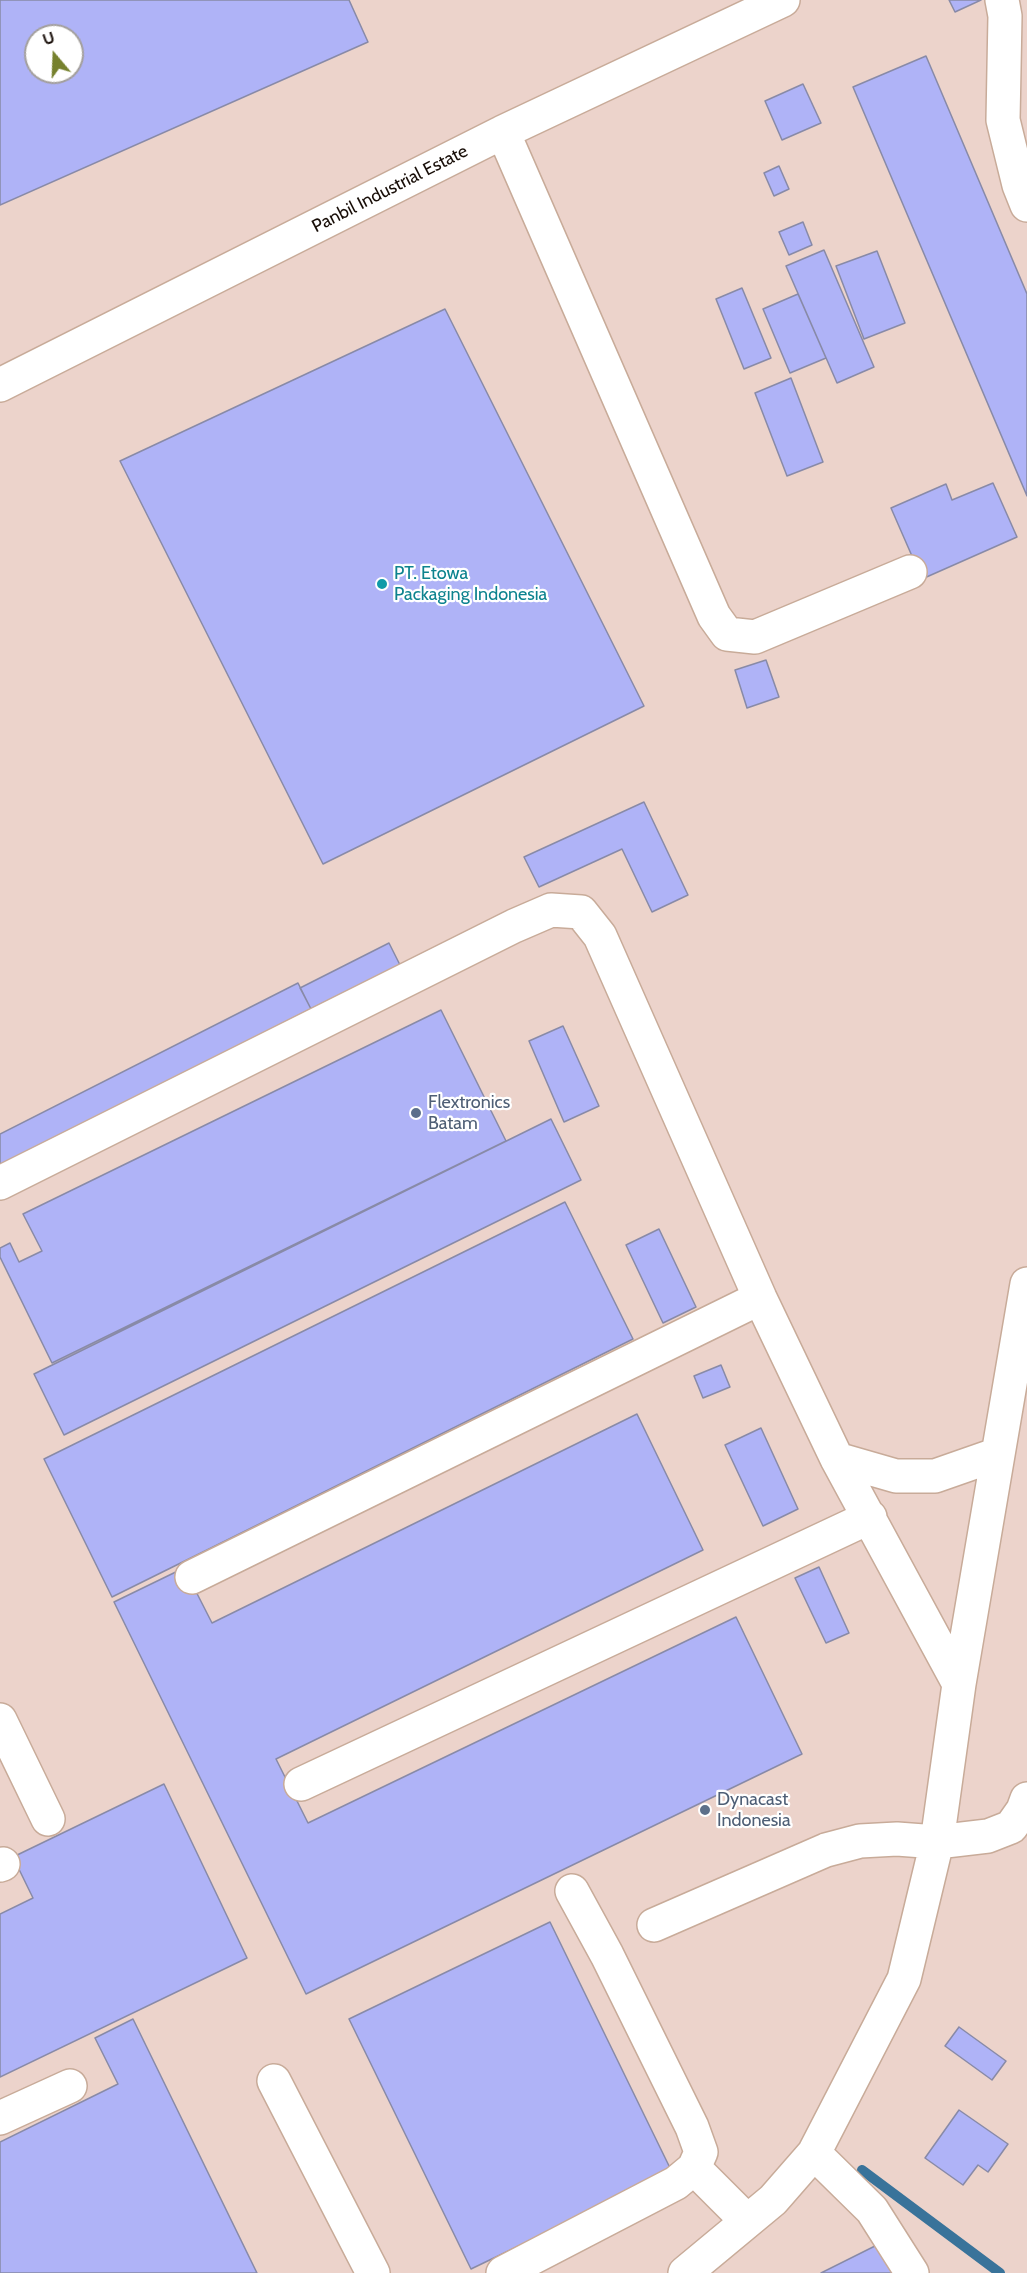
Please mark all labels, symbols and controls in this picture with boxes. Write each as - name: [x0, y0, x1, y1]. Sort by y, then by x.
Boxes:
- north arrow: [24, 24, 84, 84]
- text: U: [40, 28, 57, 49]
- street label: Panbil Industrial Estate: [309, 140, 471, 238]
- place label: PT. Etowa Packaging Indonesia: [394, 563, 547, 606]
- marker: PT. Etowa Packaging Indonesia: [375, 577, 389, 591]
- place label: Flextronics Batam: [428, 1092, 510, 1134]
- marker: Flextronics Batam: [409, 1106, 423, 1120]
- place label: Dynacast Indonesia: [717, 1789, 791, 1832]
- marker: Dynacast Indonesia: [698, 1803, 712, 1817]

